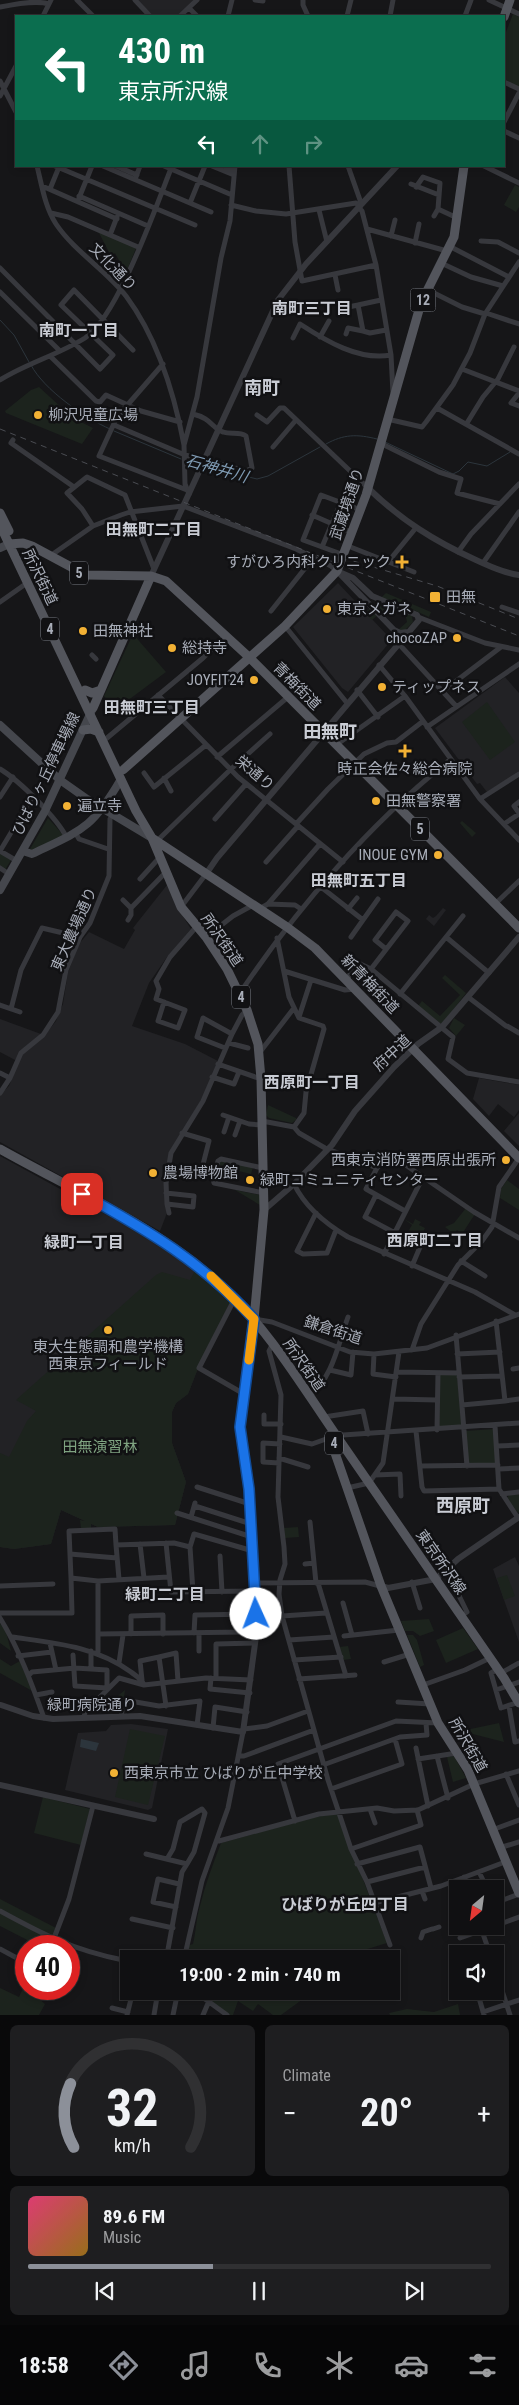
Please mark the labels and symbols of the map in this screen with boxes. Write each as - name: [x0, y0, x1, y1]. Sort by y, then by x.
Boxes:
- street label: 文化通り: [86, 239, 140, 295]
- road number: 12: [410, 288, 436, 312]
- district label: 南町三丁目: [272, 299, 352, 318]
- district label: 南町一丁目: [39, 321, 119, 340]
- district label: 南町: [244, 377, 280, 398]
- place label: 柳沢児童広場: [48, 406, 138, 424]
- marker: 柳沢児童広場: [32, 409, 44, 421]
- water label: 石神井川: [183, 451, 252, 487]
- street label: 武蔵境通り: [326, 466, 368, 542]
- district label: 田無町二丁目: [106, 520, 202, 539]
- street label: 所沢街道: [19, 546, 61, 608]
- place label: すがひろ内科クリニック: [226, 553, 391, 571]
- marker: すがひろ内科クリニック: [395, 555, 409, 569]
- road number: 5: [70, 562, 88, 584]
- place label: 田無: [446, 588, 476, 606]
- marker: 田無: [428, 590, 442, 604]
- place label: 東京メガネ: [337, 600, 412, 618]
- marker: 東京メガネ: [321, 603, 333, 615]
- road number: 4: [41, 618, 59, 640]
- place label: 田無神社: [93, 622, 153, 640]
- marker: 田無神社: [77, 625, 89, 637]
- place label: chocoZAP: [386, 629, 447, 647]
- marker: chocoZAP: [451, 632, 463, 644]
- place label: 総持寺: [182, 639, 227, 657]
- marker: 総持寺: [166, 642, 178, 654]
- street label: 青梅街道: [269, 658, 325, 714]
- place label: JOYFIT24: [187, 671, 244, 689]
- marker: JOYFIT24: [248, 674, 260, 686]
- place label: ティップネス: [392, 678, 481, 696]
- marker: ティップネス: [376, 681, 388, 693]
- district label: 田無町三丁目: [104, 698, 200, 717]
- street label: ひばりヶ丘停車場線: [8, 709, 84, 839]
- district label: 田無町: [303, 721, 357, 742]
- marker: 時正会佐々総合病院: [398, 744, 412, 758]
- street label: 栄通り: [232, 752, 278, 794]
- place label: 時正会佐々総合病院: [337, 760, 473, 778]
- place label: 田無警察署: [386, 792, 461, 810]
- marker: 田無警察署: [370, 795, 382, 807]
- place label: 遍立寺: [77, 797, 122, 815]
- marker: 遍立寺: [61, 800, 73, 812]
- road number: 5: [411, 818, 429, 841]
- place label: INOUE GYM: [359, 846, 428, 864]
- marker: INOUE GYM: [432, 849, 444, 861]
- district label: 田無町五丁目: [311, 871, 407, 890]
- street label: 東大農場通り: [47, 884, 101, 974]
- street label: 所沢街道: [197, 910, 247, 970]
- street label: 新青梅街道: [337, 951, 403, 1017]
- road number: 4: [232, 986, 250, 1009]
- street label: 府中道: [369, 1031, 415, 1075]
- district label: 西原町一丁目: [264, 1073, 360, 1092]
- place label: 西東京消防署西原出張所: [331, 1151, 496, 1169]
- marker: 西東京消防署西原出張所: [500, 1154, 512, 1166]
- place label: 農場博物館: [163, 1164, 238, 1182]
- marker: 農場博物館: [147, 1167, 159, 1179]
- place label: 緑町コミュニティセンター: [260, 1171, 439, 1189]
- pin: [61, 1173, 103, 1215]
- marker: 緑町コミュニティセンター: [244, 1174, 256, 1186]
- district label: 西原町二丁目: [387, 1231, 483, 1250]
- district label: 緑町一丁目: [44, 1233, 124, 1252]
- street label: 鎌倉街道: [302, 1312, 364, 1348]
- marker: 東大生態調和農学機構 西東京フィールド: [102, 1324, 114, 1336]
- street label: 所沢街道: [279, 1335, 329, 1395]
- place label: 東大生態調和農学機構 西東京フィールド: [33, 1338, 183, 1373]
- road number: 4: [325, 1432, 343, 1455]
- park label: 田無演習林: [62, 1438, 138, 1456]
- district label: 西原町: [436, 1495, 490, 1516]
- street label: 東京所沢線: [412, 1526, 470, 1598]
- district label: 緑町二丁目: [125, 1585, 205, 1604]
- position arrow: [229, 1587, 281, 1639]
- street label: 緑町病院通り: [47, 1696, 137, 1714]
- street label: 所沢街道: [445, 1715, 491, 1775]
- place label: 西東京市立 ひばりが丘中学校: [124, 1764, 322, 1782]
- marker: 西東京市立 ひばりが丘中学校: [108, 1767, 120, 1779]
- north arrow: [449, 1880, 504, 1935]
- district label: ひばりが丘四丁目: [281, 1895, 409, 1914]
- speed limit sign: 40: [15, 1935, 80, 2000]

